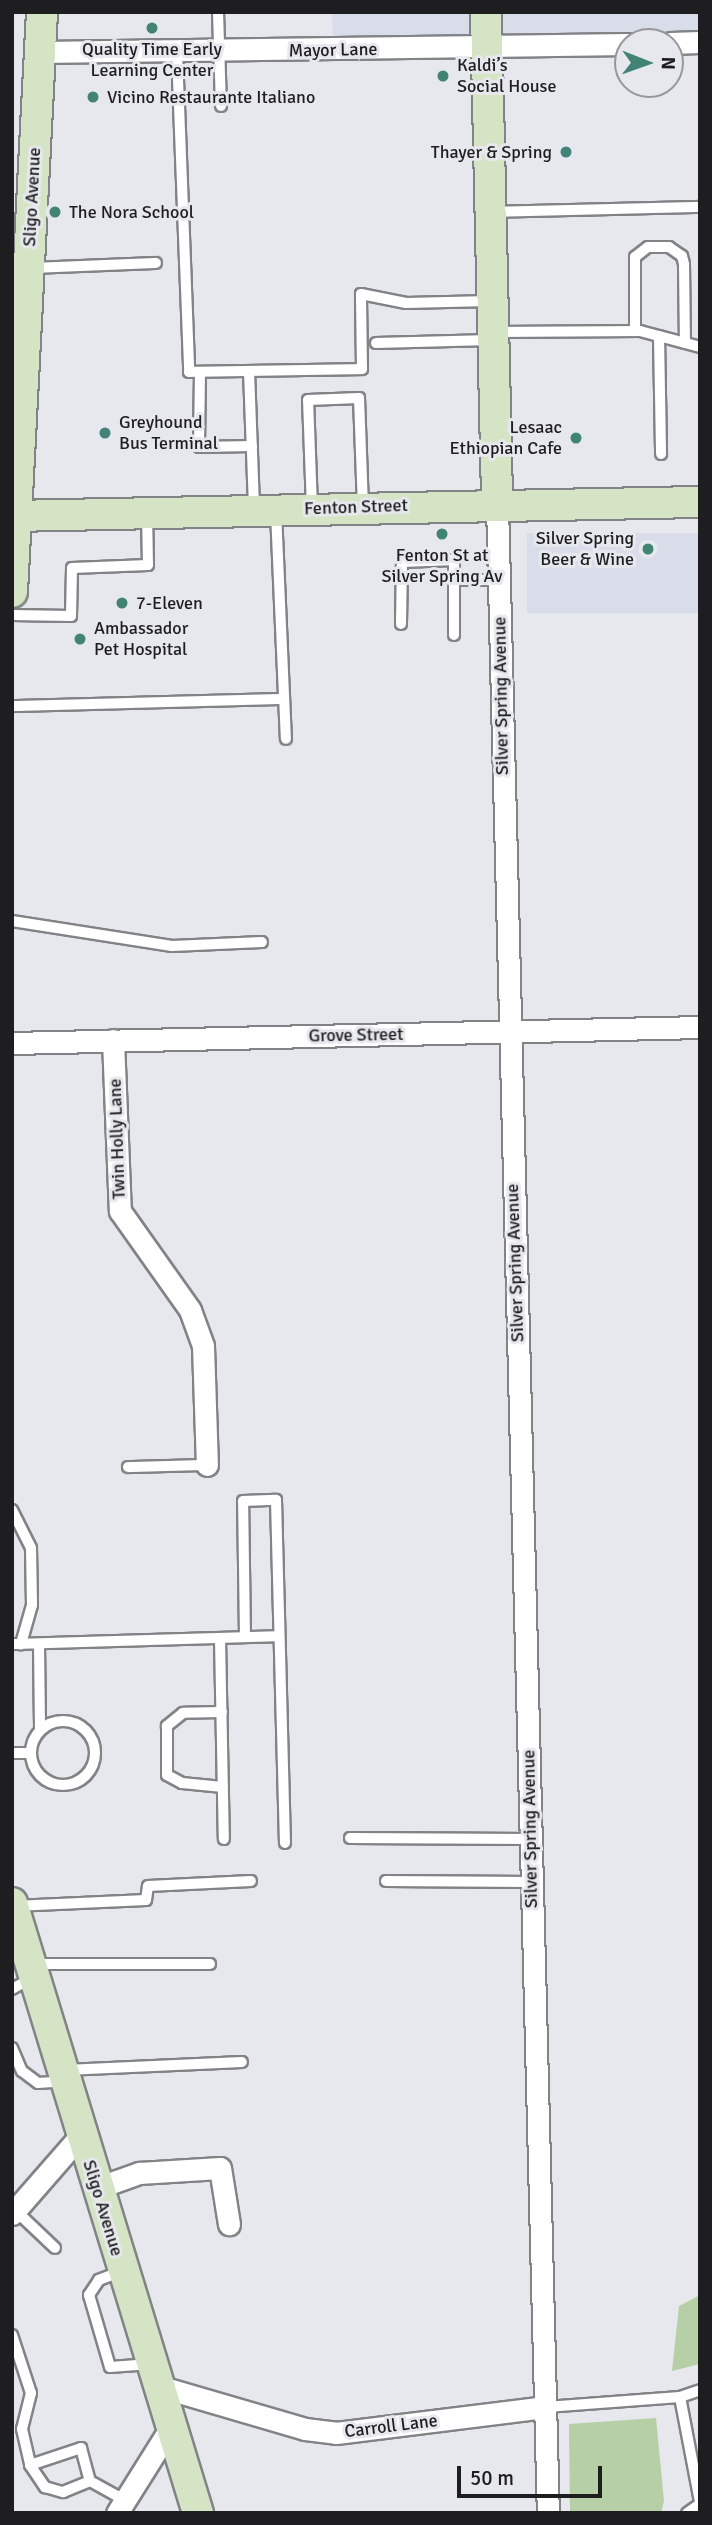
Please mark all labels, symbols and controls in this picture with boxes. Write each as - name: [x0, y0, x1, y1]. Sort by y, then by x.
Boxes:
- marker: Quality Time Early Learning Center: [144, 20, 160, 36]
- north arrow: [614, 28, 684, 98]
- street label: Mayor Lane: [288, 38, 378, 62]
- place label: Quality Time Early Learning Center: [82, 39, 222, 82]
- place label: Kaldi’s Social House: [457, 55, 557, 98]
- text: N: [656, 57, 680, 70]
- marker: Kaldi’s Social House: [435, 68, 451, 84]
- place label: Vicino Restaurante Italiano: [107, 86, 315, 108]
- marker: Vicino Restaurante Italiano: [85, 89, 101, 105]
- place label: Thayer & Spring: [431, 141, 552, 163]
- marker: Thayer & Spring: [558, 144, 574, 160]
- street label: Sligo Avenue: [19, 147, 45, 247]
- place label: The Nora School: [69, 201, 194, 223]
- marker: The Nora School: [47, 204, 63, 220]
- place label: Greyhound Bus Terminal: [119, 412, 218, 454]
- place label: Lesaac Ethiopian Cafe: [450, 417, 562, 460]
- marker: Greyhound Bus Terminal: [97, 425, 113, 441]
- marker: Lesaac Ethiopian Cafe: [568, 430, 584, 446]
- street label: Fenton Street: [304, 494, 408, 520]
- marker: Fenton St at Silver Spring Av: [434, 526, 450, 542]
- place label: Silver Spring Beer & Wine: [536, 528, 634, 570]
- marker: Silver Spring Beer & Wine: [640, 541, 656, 557]
- place label: Fenton St at Silver Spring Av: [381, 545, 503, 588]
- place label: 7-Eleven: [136, 592, 203, 614]
- marker: 7-Eleven: [114, 595, 130, 611]
- street label: Silver Spring Avenue: [489, 617, 513, 775]
- place label: Ambassador Pet Hospital: [94, 618, 188, 660]
- marker: Ambassador Pet Hospital: [72, 631, 88, 647]
- street label: Grove Street: [308, 1023, 404, 1047]
- street label: Twin Holly Lane: [104, 1078, 130, 1200]
- street label: Silver Spring Avenue: [501, 1183, 529, 1343]
- street label: Silver Spring Avenue: [518, 1750, 542, 1908]
- street label: Sligo Avenue: [78, 2157, 128, 2259]
- street label: Carroll Lane: [343, 2410, 439, 2442]
- scale bar: [460, 2452, 605, 2496]
- text: 50 m: [470, 2465, 514, 2491]

